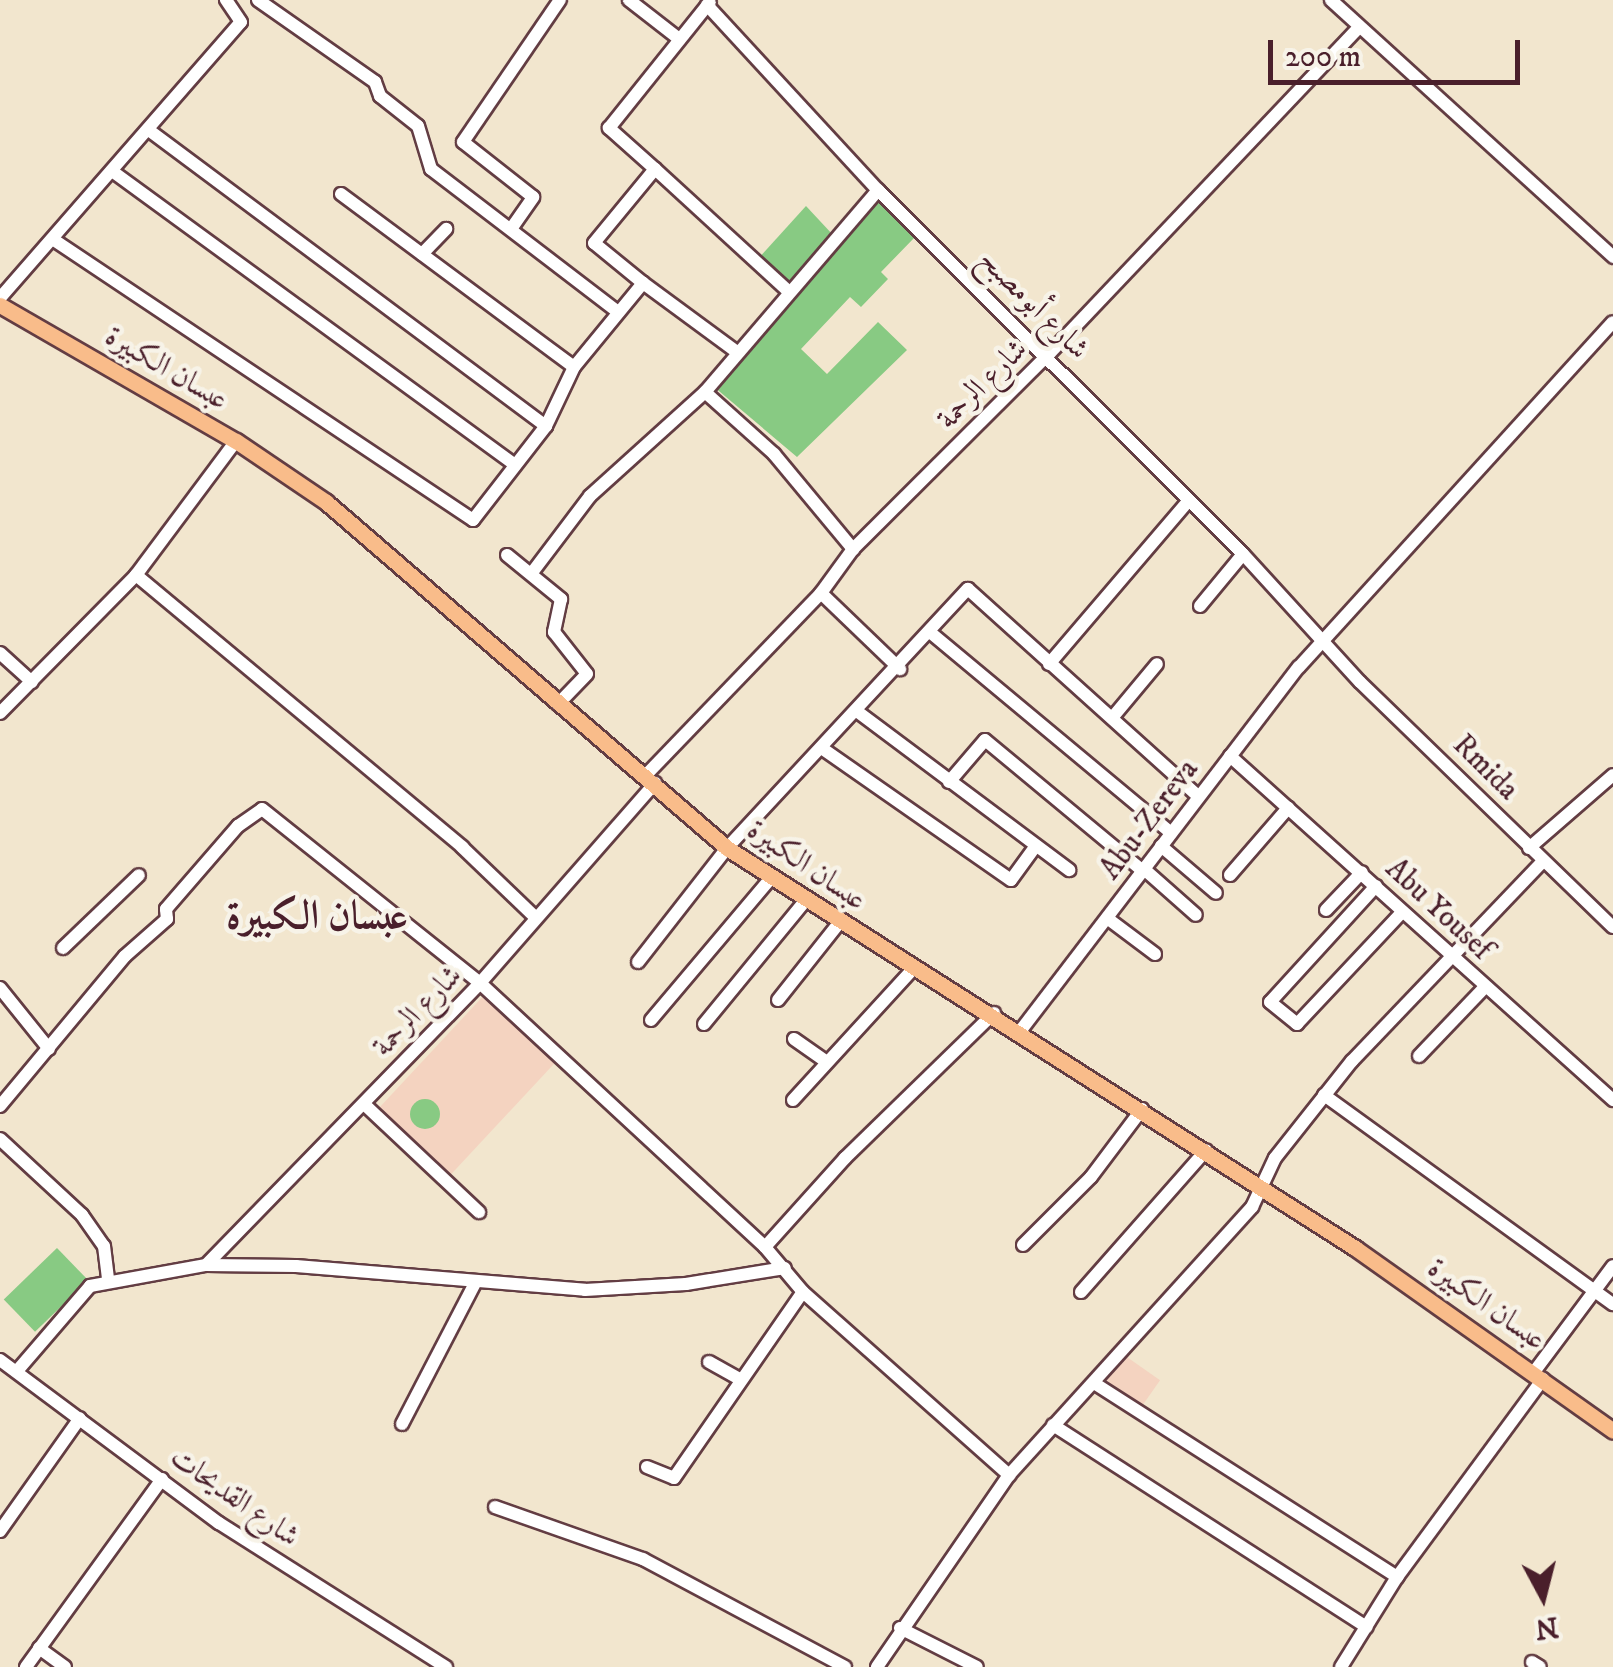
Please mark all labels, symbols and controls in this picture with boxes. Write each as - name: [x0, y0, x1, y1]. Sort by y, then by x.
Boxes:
- scale bar: [1273, 20, 1526, 82]
- text: 200 m: [1285, 39, 1361, 76]
- street label: شارع أبومصبح: [970, 242, 1096, 368]
- street label: عبسان الكبيرة: [98, 319, 234, 419]
- street label: شارع الرحمة: [930, 332, 1036, 438]
- street label: Rmida: [1445, 728, 1525, 808]
- street label: Abu-Zereva: [1093, 753, 1207, 887]
- street label: عبسان الكبيرة: [739, 813, 873, 919]
- street label: Abu Yousef: [1377, 852, 1499, 968]
- district label: عبسان الكبيرة: [226, 893, 408, 941]
- street label: شارع الرحمة: [366, 959, 470, 1065]
- street label: عبسان الكبيرة: [1420, 1251, 1552, 1359]
- street label: شارع القديحات: [162, 1440, 306, 1556]
- north arrow: [1493, 1547, 1593, 1647]
- text: N: [1533, 1609, 1560, 1646]

